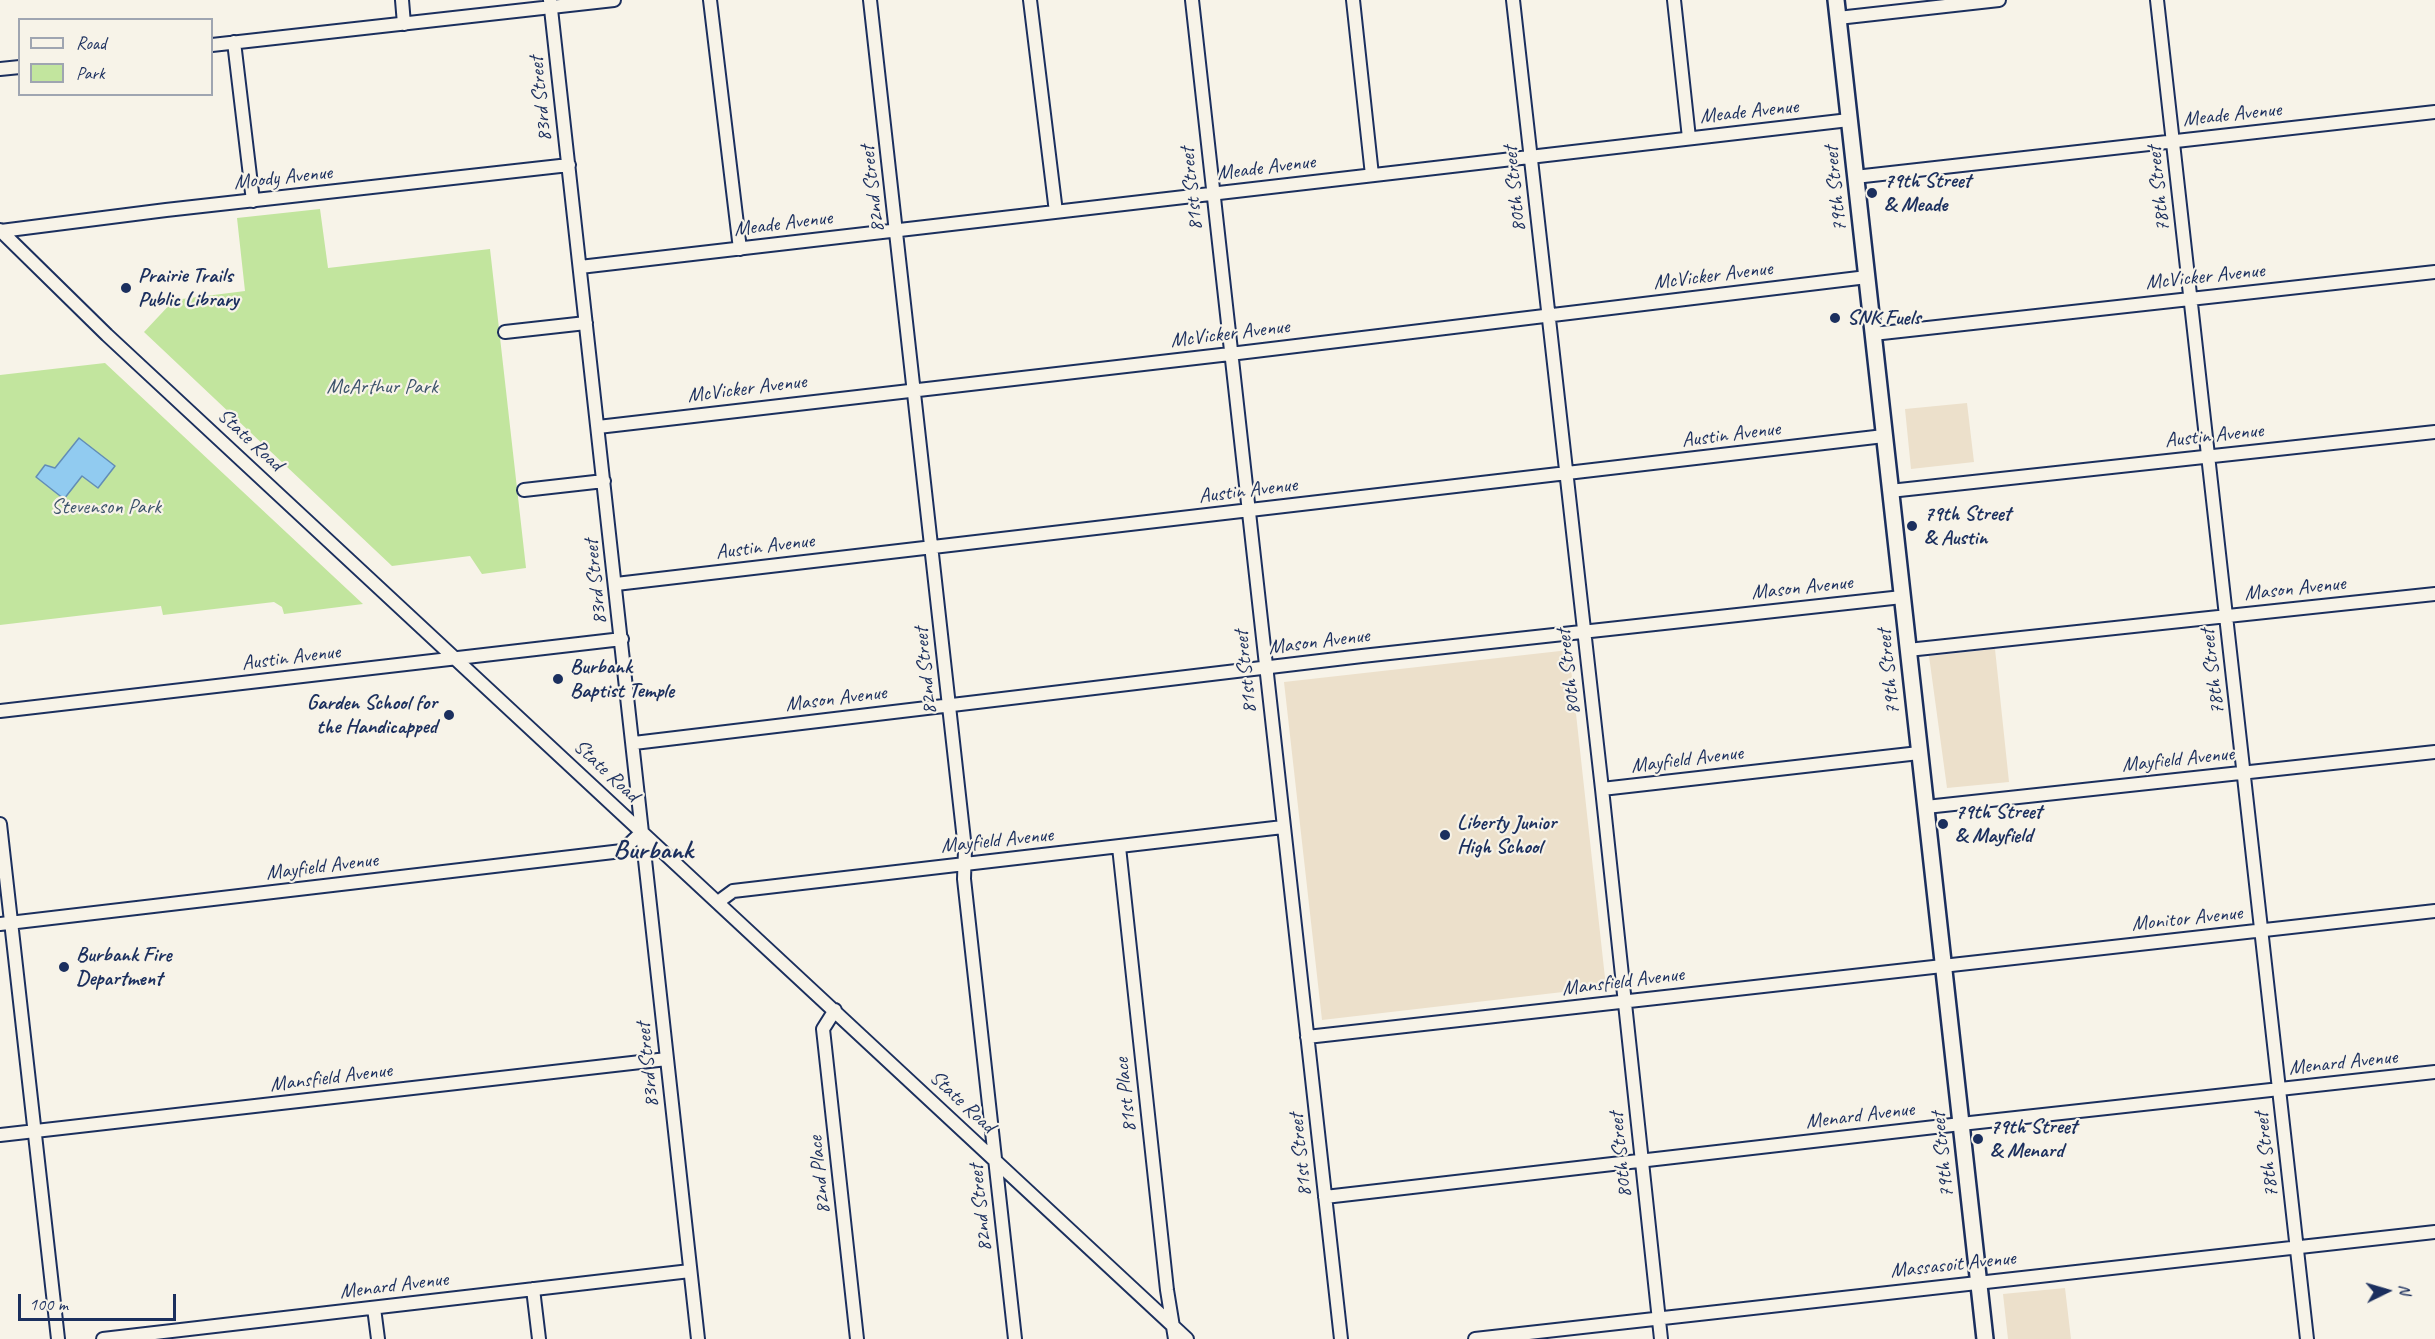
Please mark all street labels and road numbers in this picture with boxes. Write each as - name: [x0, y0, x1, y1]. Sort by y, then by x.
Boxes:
- street label: 83rd Street: [524, 55, 558, 143]
- street label: Meade Avenue: [1699, 94, 1799, 130]
- street label: Meade Avenue: [2182, 97, 2282, 133]
- street label: 82nd Street: [855, 144, 891, 234]
- street label: 80th Street: [1498, 145, 1532, 233]
- street label: 79th Street: [1819, 145, 1853, 233]
- street label: 78th Street: [2142, 145, 2176, 233]
- street label: 81st Street: [1175, 146, 1209, 232]
- street label: Meade Avenue: [1215, 149, 1317, 187]
- street label: Moody Avenue: [233, 160, 333, 196]
- street label: Meade Avenue: [732, 205, 834, 243]
- street label: McVicker Avenue: [1652, 256, 1774, 296]
- street label: McVicker Avenue: [2144, 258, 2266, 296]
- street label: McVicker Avenue: [1169, 314, 1291, 354]
- street label: McVicker Avenue: [686, 369, 808, 409]
- street label: State Road: [212, 403, 288, 477]
- street label: Austin Avenue: [1680, 416, 1782, 454]
- street label: Austin Avenue: [2163, 418, 2265, 454]
- street label: Austin Avenue: [1197, 472, 1299, 510]
- street label: Austin Avenue: [714, 528, 816, 566]
- street label: 83rd Street: [579, 538, 613, 626]
- street label: Mason Avenue: [1750, 570, 1854, 606]
- street label: Mason Avenue: [2243, 571, 2347, 607]
- street label: Mason Avenue: [1267, 623, 1371, 661]
- street label: 82nd Street: [909, 626, 943, 716]
- street label: 80th Street: [1551, 628, 1587, 716]
- street label: 79th Street: [1872, 628, 1906, 716]
- street label: 78th Street: [2195, 628, 2231, 716]
- street label: 81st Street: [1229, 629, 1263, 715]
- street label: Austin Avenue: [240, 639, 342, 677]
- street label: Mason Avenue: [784, 680, 888, 718]
- street label: State Road: [568, 734, 644, 808]
- street label: Mayfield Avenue: [1630, 741, 1744, 779]
- street label: Mayfield Avenue: [2121, 742, 2235, 778]
- street label: Mayfield Avenue: [940, 823, 1054, 859]
- street label: Mayfield Avenue: [265, 848, 379, 886]
- street label: Monitor Avenue: [2130, 901, 2244, 937]
- street label: Mansfield Avenue: [1561, 962, 1685, 1002]
- street label: 83rd Street: [631, 1021, 665, 1109]
- street label: Menard Avenue: [2287, 1045, 2399, 1081]
- street label: 81st Place: [1110, 1056, 1142, 1134]
- street label: Mansfield Avenue: [269, 1058, 393, 1098]
- street label: State Road: [924, 1065, 1000, 1139]
- street label: Menard Avenue: [1804, 1097, 1916, 1135]
- street label: 80th Street: [1604, 1111, 1638, 1199]
- street label: 79th Street: [1926, 1111, 1960, 1199]
- street label: 78th Street: [2249, 1111, 2285, 1199]
- street label: 81st Street: [1284, 1112, 1318, 1198]
- street label: 82nd Place: [803, 1135, 837, 1215]
- street label: 82nd Street: [964, 1163, 998, 1253]
- street label: Massasoit Avenue: [1889, 1246, 2017, 1284]
- street label: Menard Avenue: [338, 1267, 450, 1305]

